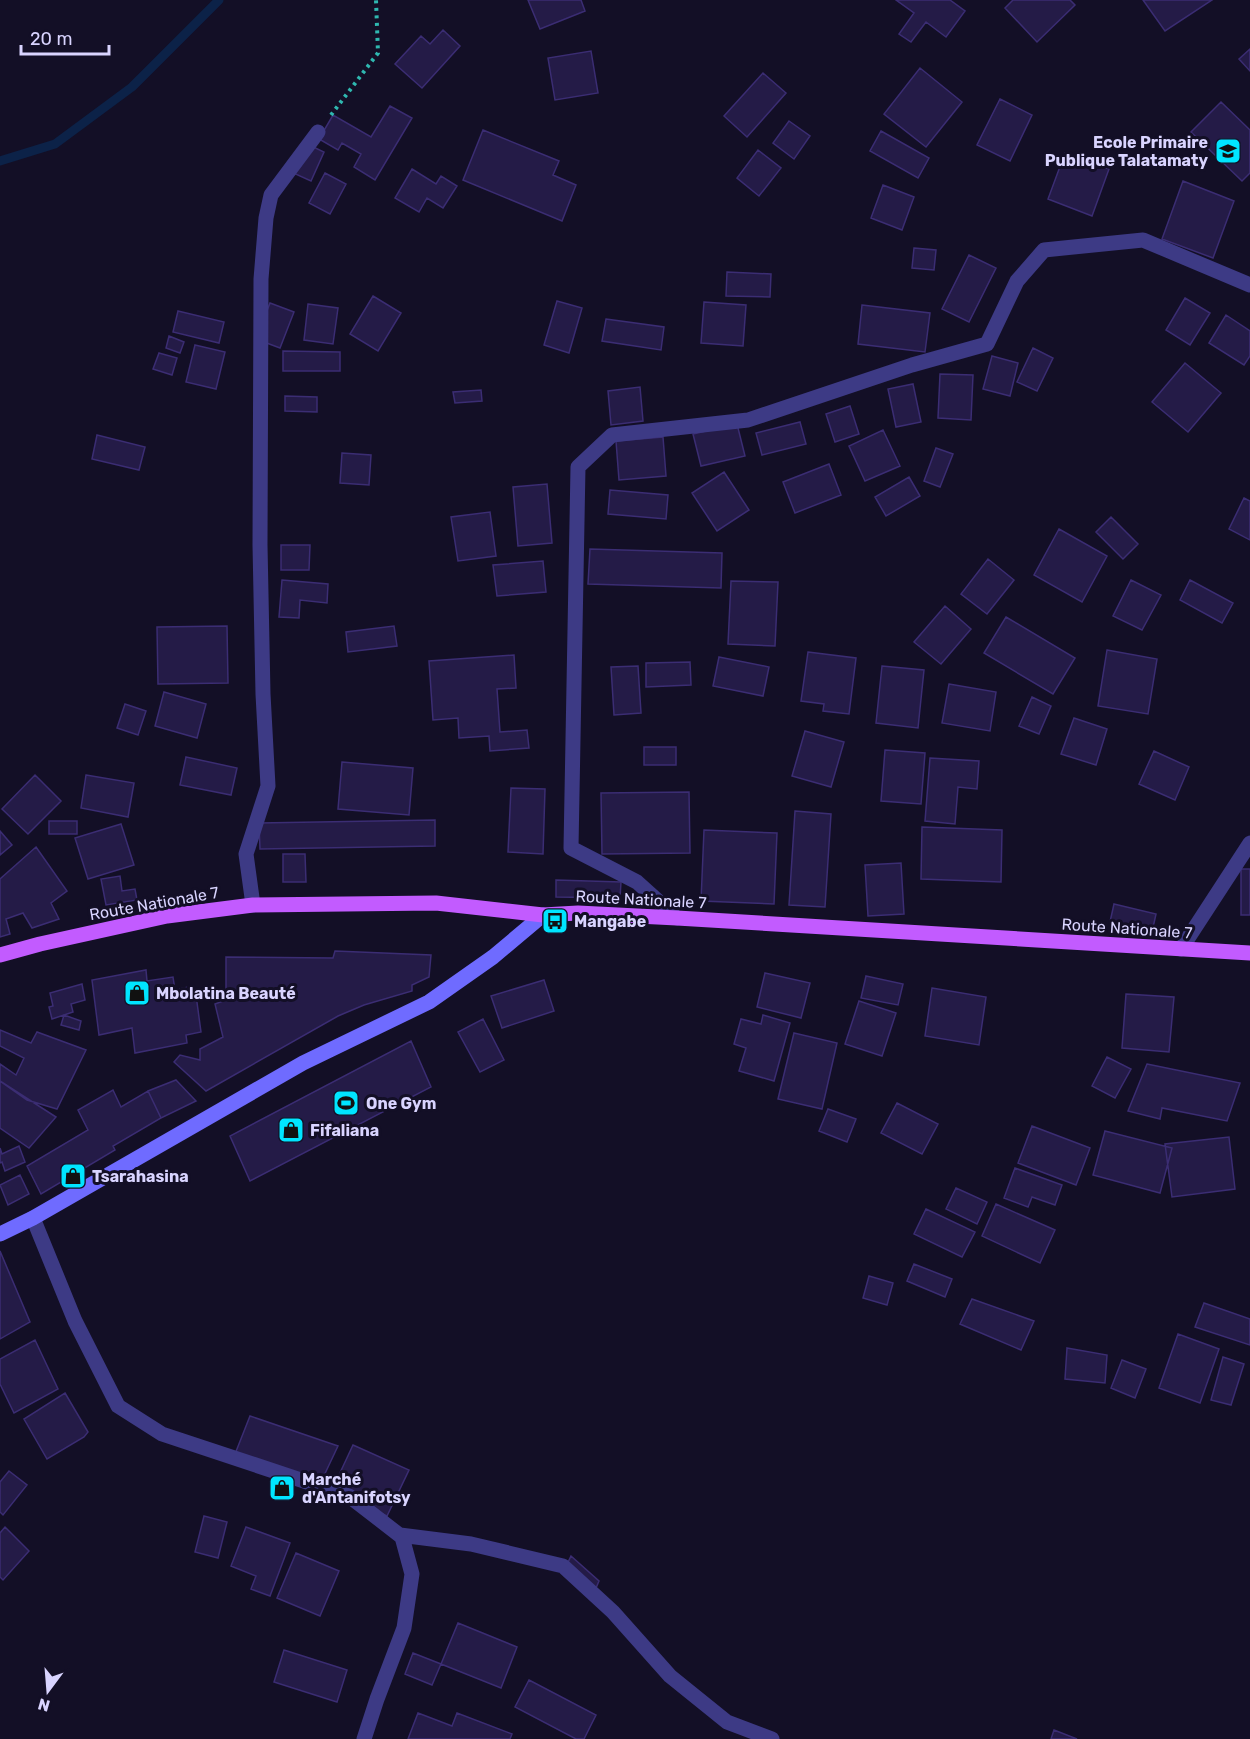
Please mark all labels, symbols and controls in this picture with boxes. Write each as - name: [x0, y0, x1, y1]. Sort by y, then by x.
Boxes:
- scale bar: [21, 18, 110, 56]
- text: 20 m: [30, 28, 72, 50]
- place label: Ecole Primaire Publique Talatamaty: [1045, 133, 1208, 170]
- school or university icon: Ecole Primaire Publique Talatamaty: [1213, 136, 1243, 166]
- street label: Route Nationale 7: [88, 883, 220, 924]
- street label: Route Nationale 7: [575, 887, 707, 912]
- bus stop icon: Mangabe: [540, 906, 570, 936]
- place label: Mangabe: [574, 912, 646, 931]
- street label: Route Nationale 7: [1061, 914, 1193, 943]
- shop icon: Mbolatina Beauté: [122, 978, 152, 1008]
- place label: Mbolatina Beauté: [156, 984, 296, 1003]
- sports icon: One Gym: [331, 1088, 361, 1118]
- place label: One Gym: [366, 1094, 436, 1113]
- shop icon: Fifaliana: [276, 1115, 306, 1145]
- place label: Fifaliana: [310, 1121, 379, 1140]
- shop icon: Tsarahasina: [58, 1161, 88, 1191]
- place label: Tsarahasina: [92, 1167, 189, 1186]
- place label: Marché d'Antanifotsy: [302, 1470, 411, 1507]
- shop icon: Marché d'Antanifotsy: [267, 1473, 297, 1503]
- north arrow: [18, 1661, 78, 1721]
- text: N: [36, 1694, 52, 1716]

